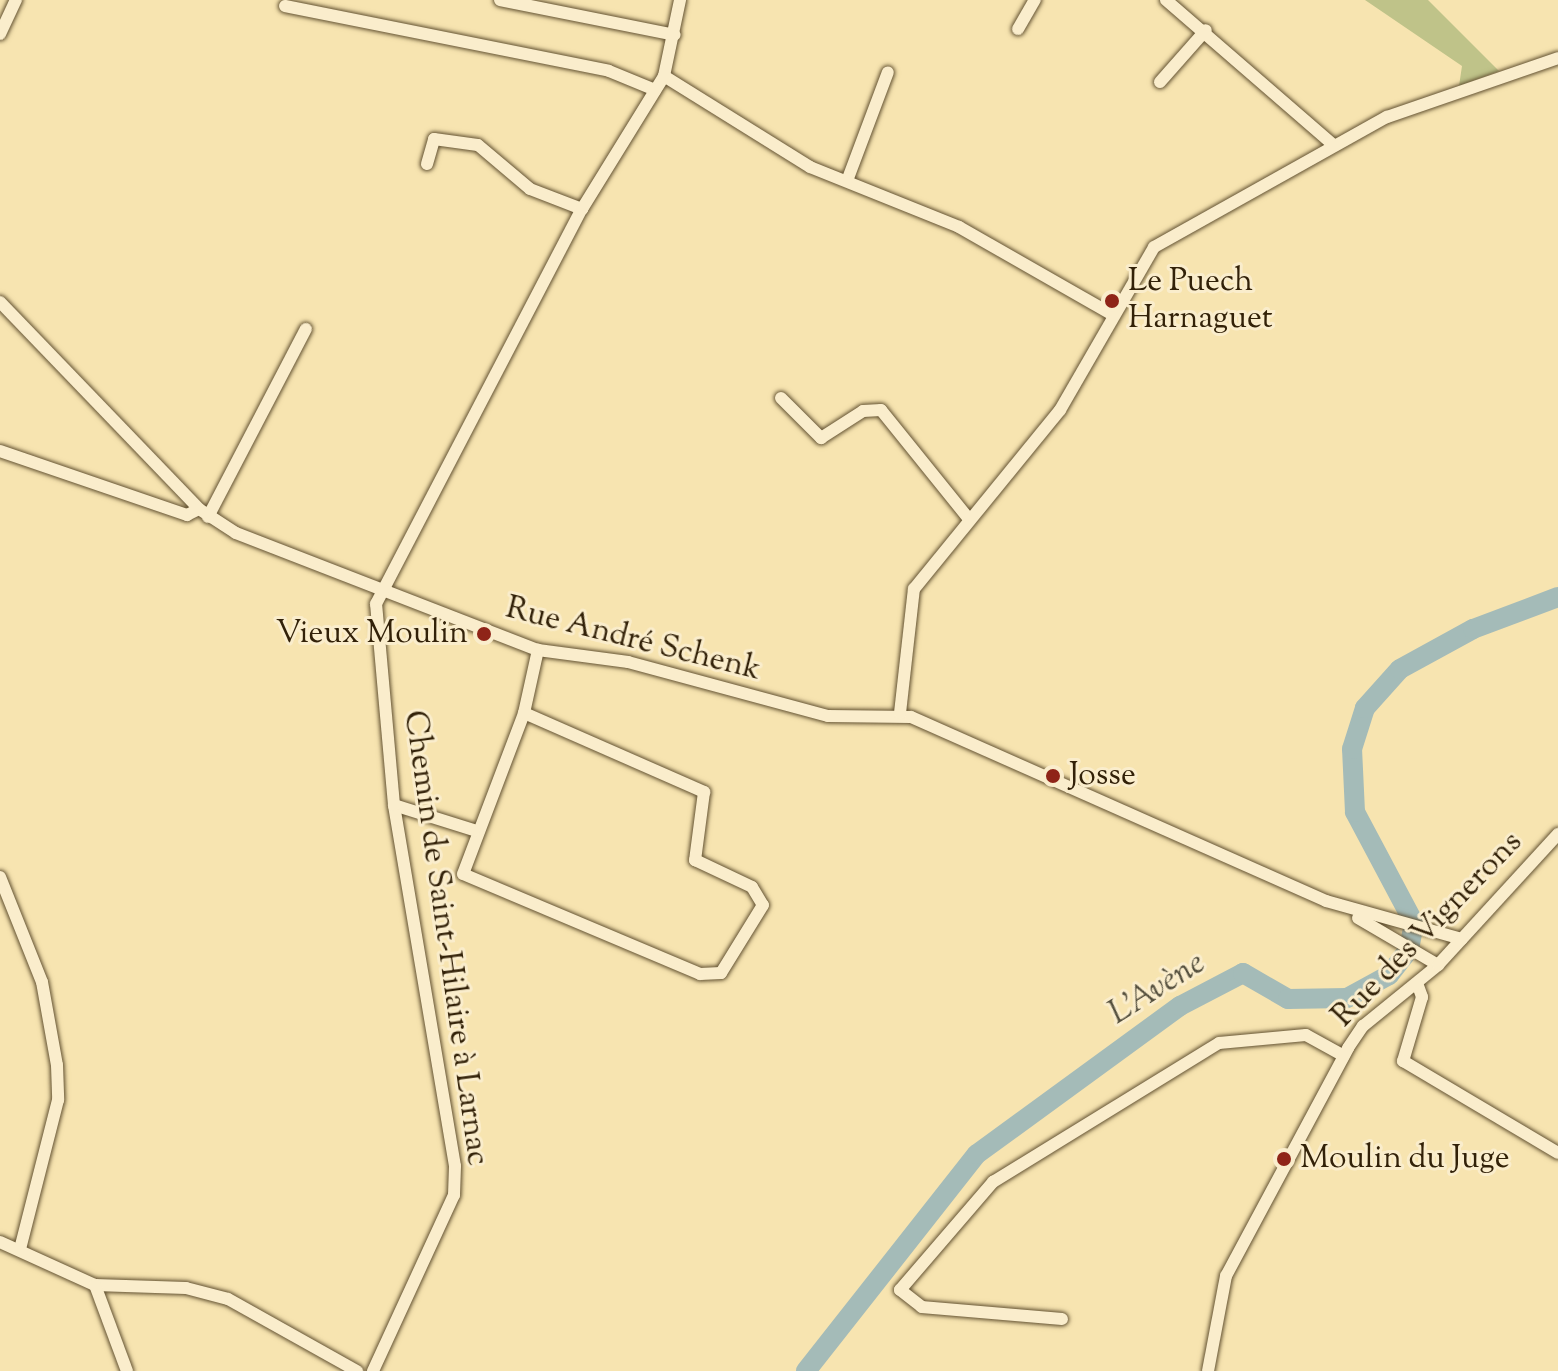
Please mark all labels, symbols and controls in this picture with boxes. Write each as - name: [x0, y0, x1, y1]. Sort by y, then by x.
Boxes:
- place label: Le Puech Harnaguet: [1128, 264, 1273, 339]
- marker: Le Puech Harnaguet: [1103, 292, 1121, 310]
- street label: Rue André Schenk: [502, 590, 764, 690]
- place label: Vieux Moulin: [276, 615, 468, 653]
- marker: Vieux Moulin: [475, 625, 493, 643]
- street label: Chemin de Saint-Hilaire à Larnac: [394, 708, 496, 1168]
- place label: Josse: [1069, 757, 1136, 795]
- marker: Josse: [1044, 767, 1062, 785]
- street label: Rue des Vignerons: [1325, 824, 1531, 1036]
- water label: L'Avène: [1101, 944, 1213, 1034]
- place label: Moulin du Juge: [1300, 1140, 1510, 1178]
- marker: Moulin du Juge: [1275, 1150, 1293, 1168]

